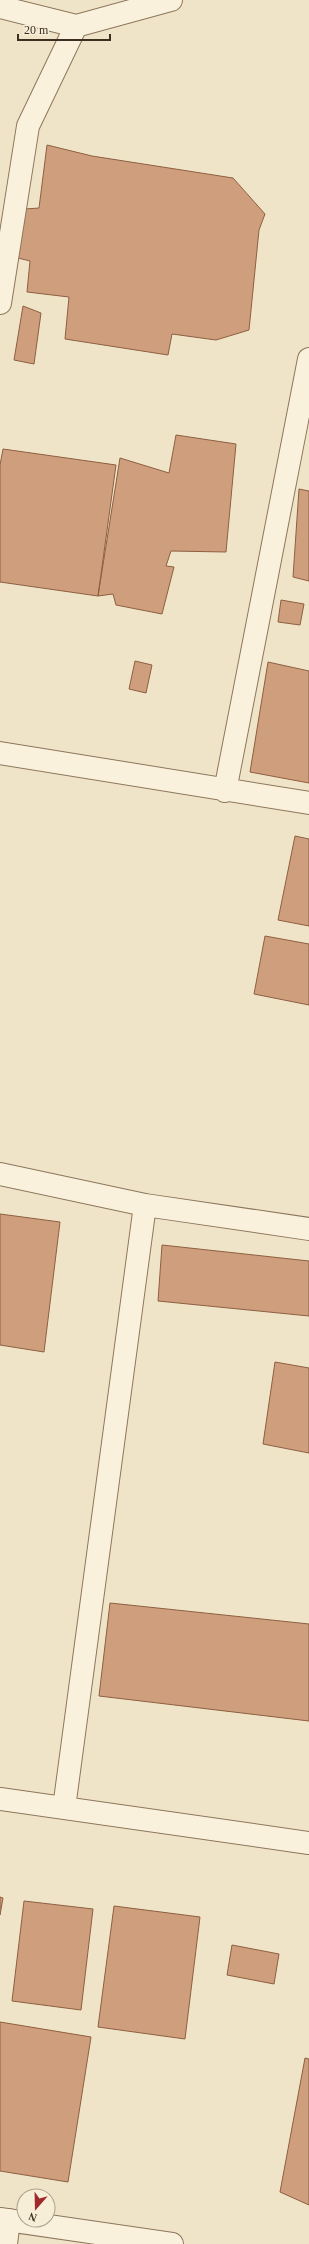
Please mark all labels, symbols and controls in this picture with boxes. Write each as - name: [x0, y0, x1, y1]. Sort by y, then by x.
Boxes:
- scale bar: [18, 16, 110, 42]
- text: 20 m: [24, 23, 49, 37]
- north arrow: [16, 2188, 56, 2228]
- text: N: [27, 2210, 38, 2224]

